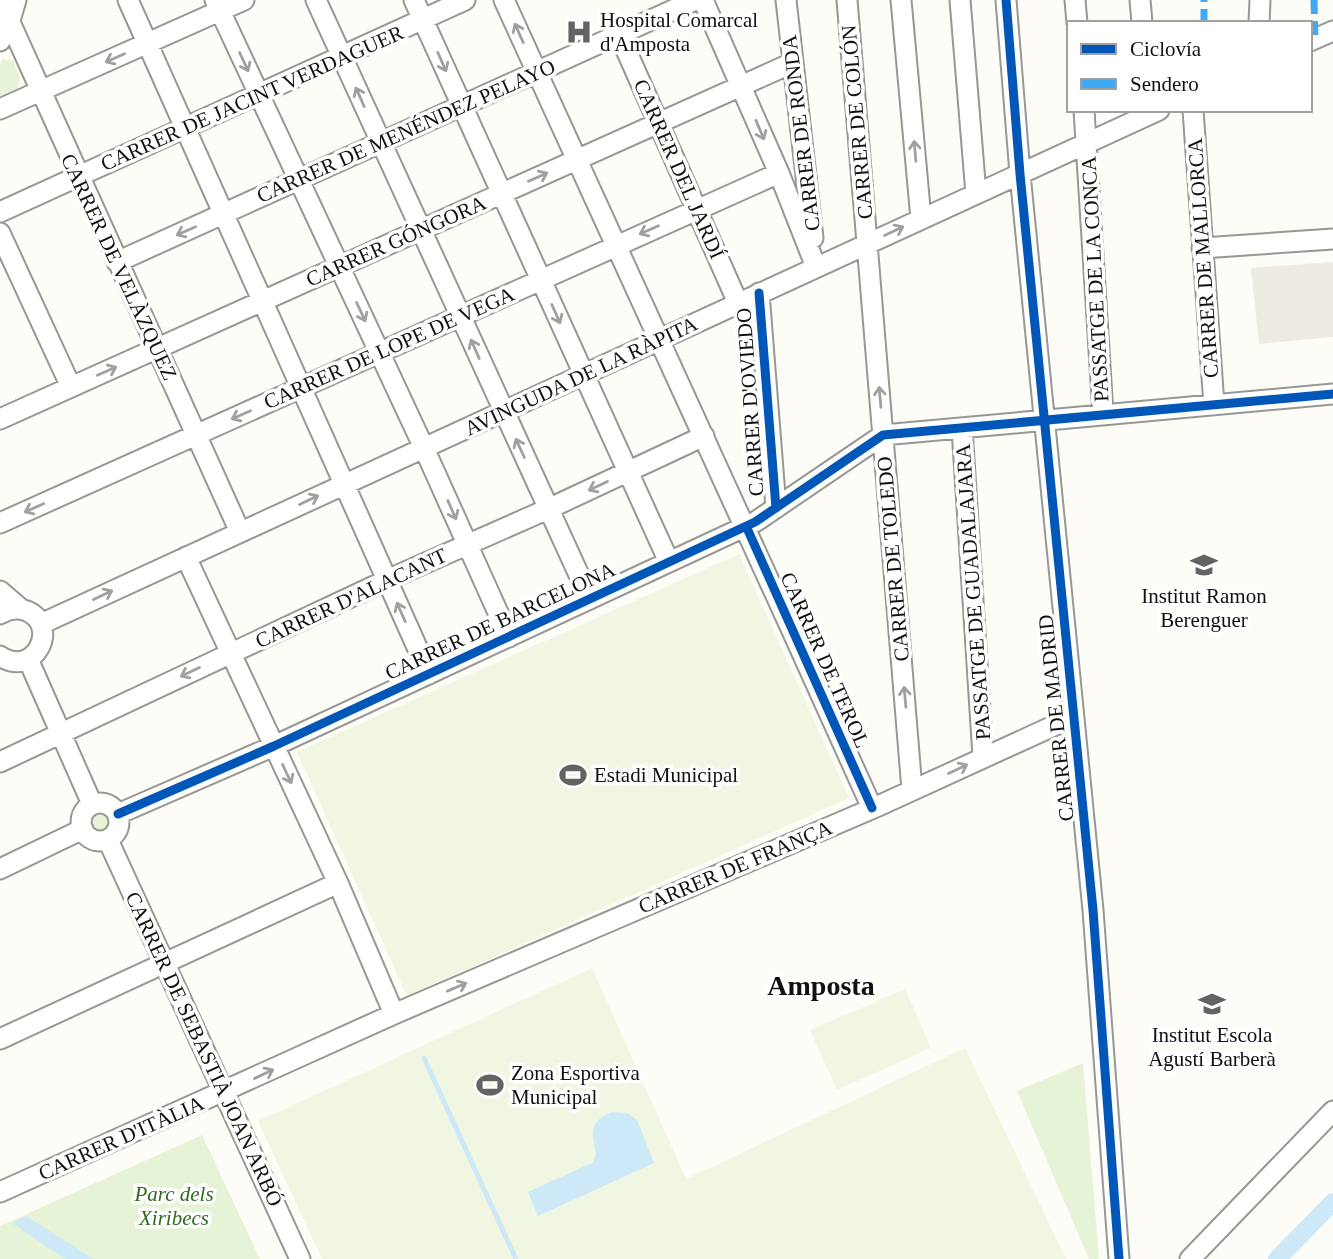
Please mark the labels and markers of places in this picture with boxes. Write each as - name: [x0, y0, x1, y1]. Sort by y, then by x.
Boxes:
- place label: Hospital Comarcal d'Amposta: [600, 8, 758, 56]
- hospital icon: Hospital Comarcal d'Amposta: [564, 17, 594, 47]
- school or university icon: Institut Ramon Berenguer: [1189, 550, 1219, 580]
- place label: Institut Ramon Berenguer: [1141, 584, 1267, 632]
- sports icon: Estadi Municipal: [558, 760, 588, 790]
- place label: Estadi Municipal: [594, 763, 738, 787]
- school or university icon: Institut Escola Agustí Barberà: [1197, 989, 1227, 1019]
- place label: Institut Escola Agustí Barberà: [1148, 1023, 1277, 1071]
- place label: Zona Esportiva Municipal: [511, 1061, 641, 1109]
- sports icon: Zona Esportiva Municipal: [475, 1070, 505, 1100]

